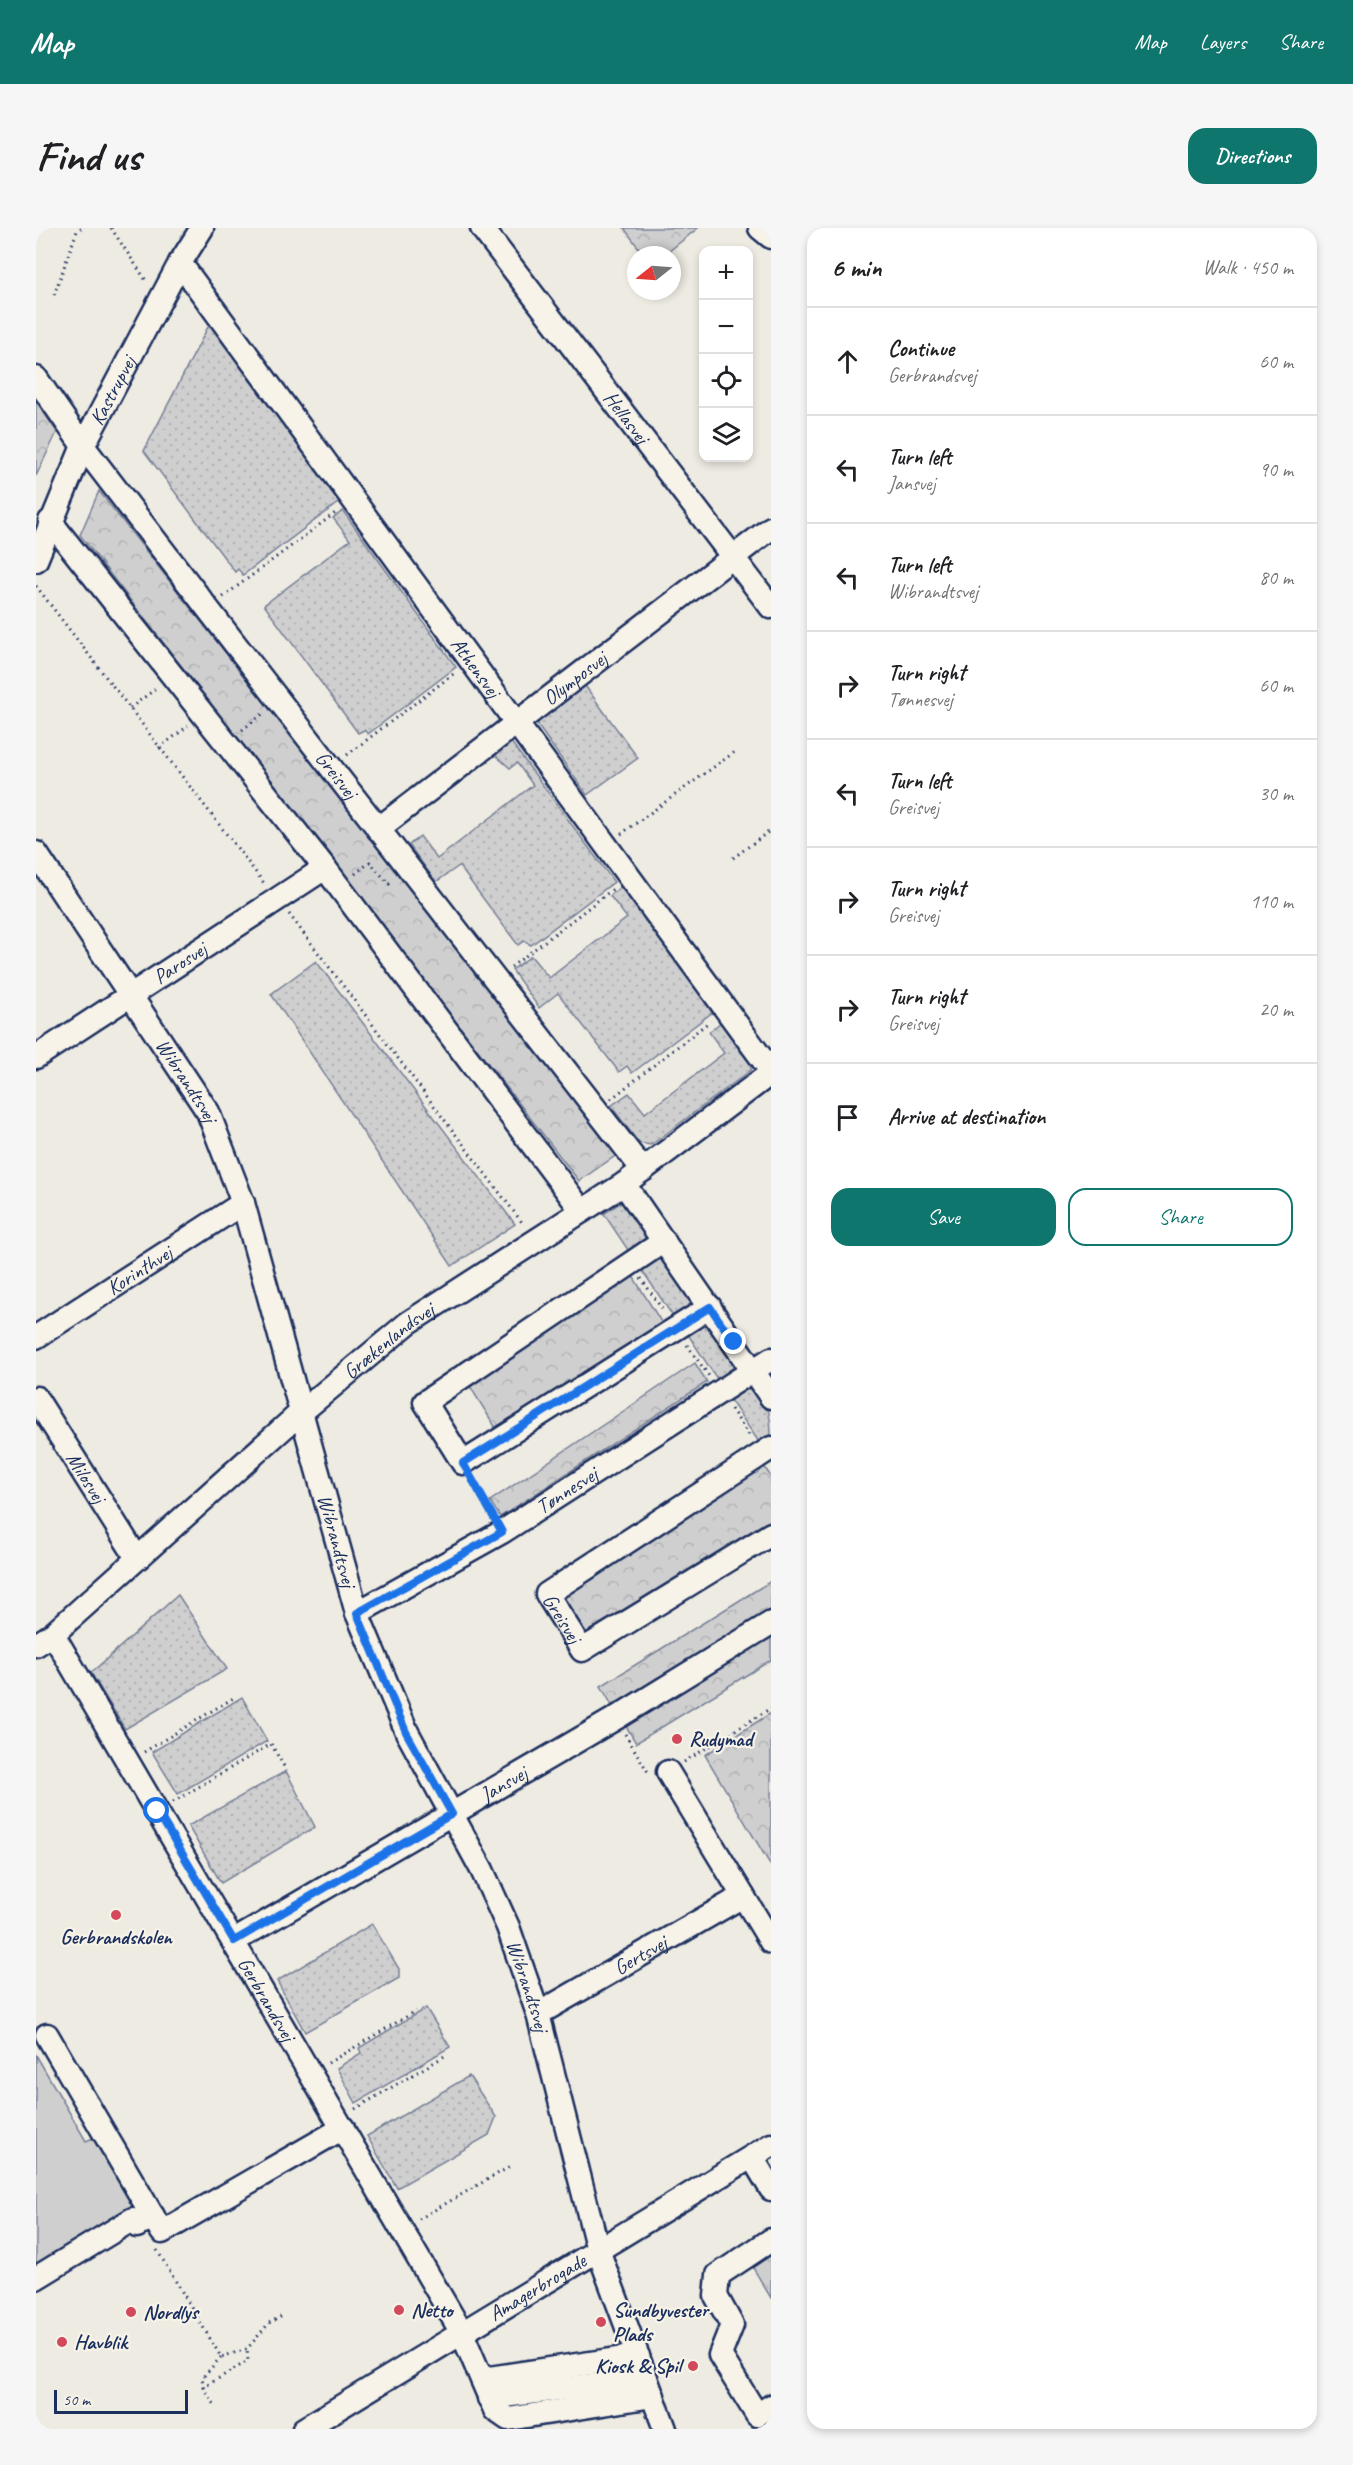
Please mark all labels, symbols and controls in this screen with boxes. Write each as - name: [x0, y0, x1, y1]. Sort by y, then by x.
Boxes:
- text: Map: [30, 25, 73, 60]
- text: Map: [1134, 29, 1167, 55]
- text: Layers: [1200, 29, 1246, 55]
- text: Share: [1279, 29, 1323, 55]
- button: Directions: [1188, 128, 1317, 184]
- text: Find us: [36, 130, 141, 183]
- north arrow: [627, 246, 681, 300]
- map controls: [699, 246, 753, 462]
- button: +: [699, 246, 753, 300]
- text: 6 min: [831, 251, 881, 284]
- text: Walk · 450 m: [1203, 255, 1293, 280]
- button: −: [699, 300, 753, 354]
- text: Continue: [888, 335, 954, 363]
- icon: ahead: [831, 345, 864, 378]
- street label: Kastrupvej: [83, 349, 143, 430]
- text: 60 m: [1259, 349, 1293, 374]
- button: locate: [699, 354, 753, 408]
- text: Gerbrandsvej: [888, 363, 976, 388]
- street label: Hellasvej: [598, 386, 656, 451]
- button: layers: [699, 408, 753, 462]
- text: Turn left: [888, 443, 952, 471]
- icon: left: [831, 453, 864, 486]
- text: 90 m: [1259, 457, 1293, 482]
- text: Jansvej: [888, 471, 936, 496]
- text: Turn left: [888, 551, 952, 579]
- icon: left: [831, 561, 864, 594]
- text: 80 m: [1259, 565, 1293, 590]
- text: Wibrandtsvej: [888, 579, 978, 604]
- street label: Athensvej: [445, 632, 508, 705]
- street label: Olymposvej: [538, 644, 614, 711]
- text: Turn right: [888, 659, 965, 687]
- icon: right: [831, 669, 864, 702]
- text: 60 m: [1259, 673, 1293, 698]
- text: Tønnesvej: [888, 687, 953, 712]
- street label: Greisvej: [310, 746, 365, 806]
- text: Turn left: [888, 767, 952, 795]
- icon: left: [831, 777, 864, 810]
- text: 30 m: [1259, 781, 1293, 806]
- text: Greisvej: [888, 795, 939, 820]
- text: Turn right: [888, 875, 965, 903]
- icon: right: [831, 885, 864, 918]
- text: 110 m: [1250, 889, 1293, 914]
- text: Greisvej: [888, 903, 939, 928]
- street label: Parosvej: [148, 935, 214, 990]
- text: Turn right: [888, 983, 965, 1011]
- icon: right: [831, 993, 864, 1026]
- text: 20 m: [1259, 997, 1293, 1022]
- text: Greisvej: [888, 1011, 939, 1036]
- street label: Wibrandtsvej: [150, 1034, 224, 1128]
- icon: arrive: [831, 1101, 864, 1134]
- text: Arrive at destination: [888, 1103, 1045, 1131]
- button: Save: [831, 1188, 1056, 1246]
- button: Share: [1068, 1188, 1293, 1246]
- street label: Korinthvej: [102, 1238, 179, 1301]
- street label: Grækenlandsvej: [338, 1295, 441, 1385]
- route end: [720, 1328, 746, 1354]
- street label: Milosvej: [60, 1447, 113, 1510]
- street label: Tønnesvej: [531, 1460, 605, 1520]
- street label: Wibrandtsvej: [312, 1492, 363, 1593]
- street label: Greisvej: [537, 1589, 589, 1650]
- place label: Rudymad: [689, 1726, 756, 1753]
- marker: Rudymad: [670, 1732, 684, 1746]
- street label: Jansvej: [474, 1758, 534, 1808]
- route start: [143, 1797, 169, 1823]
- marker: Gerbrandskolen: [109, 1908, 123, 1922]
- place label: Gerbrandskolen: [60, 1924, 173, 1950]
- street label: Gertsvej: [609, 1928, 674, 1981]
- street label: Wibrandtsvej: [501, 1937, 556, 2037]
- street label: Gerbrandsvej: [232, 1953, 303, 2048]
- street label: Amagerbrogade: [484, 2247, 592, 2327]
- place label: Netto: [411, 2297, 455, 2323]
- place label: Sundbyvester Plads: [613, 2297, 711, 2347]
- place label: Nordlys: [143, 2299, 201, 2325]
- marker: Netto: [392, 2303, 406, 2317]
- marker: Nordlys: [124, 2305, 138, 2319]
- marker: Sundbyvester Plads: [594, 2315, 608, 2329]
- place label: Havblik: [74, 2329, 129, 2355]
- marker: Havblik: [55, 2335, 69, 2349]
- place label: Kiosk & Spil: [595, 2353, 685, 2379]
- marker: Kiosk & Spil: [686, 2359, 700, 2373]
- scale bar: [54, 2387, 188, 2414]
- text: 50 m: [63, 2390, 90, 2410]

